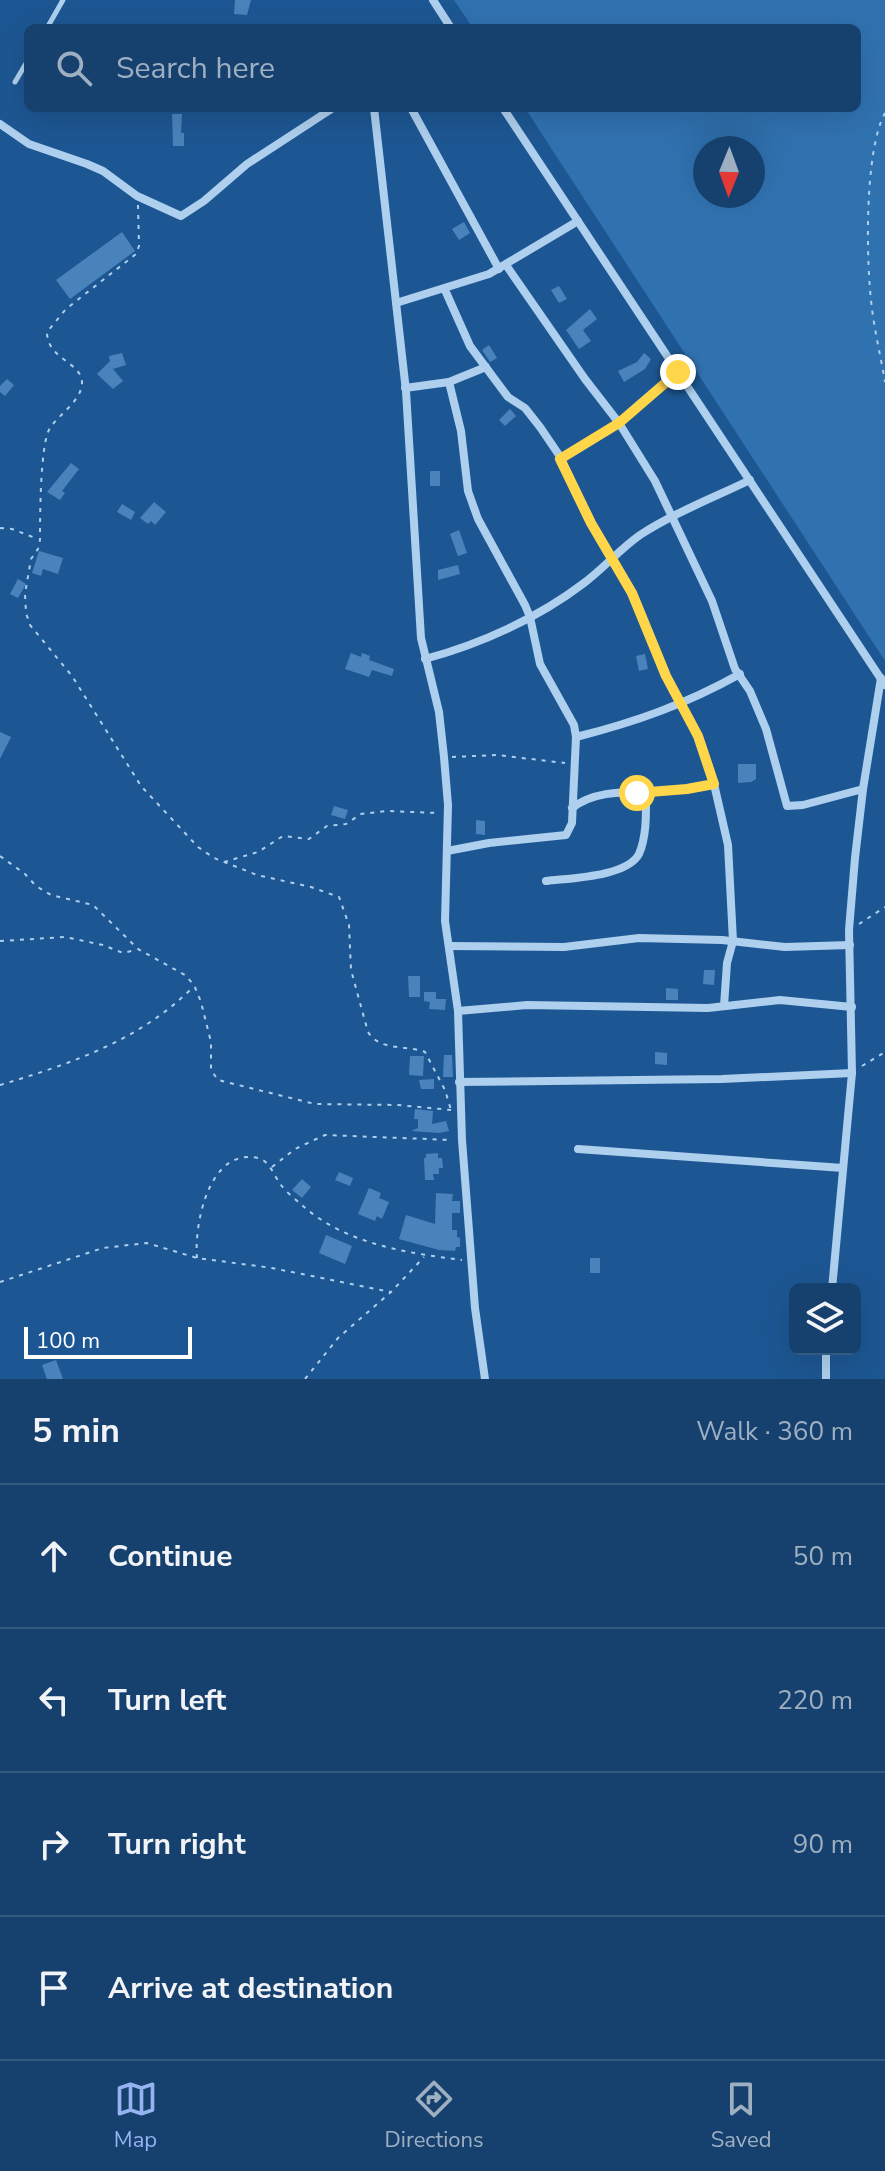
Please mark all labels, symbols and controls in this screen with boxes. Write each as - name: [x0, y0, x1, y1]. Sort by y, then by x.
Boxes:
- search box: [24, 24, 861, 112]
- icon: search: [52, 46, 96, 90]
- text: Search here: [116, 48, 275, 89]
- north arrow: [693, 136, 765, 208]
- route end: [660, 354, 696, 390]
- route start: [619, 775, 655, 811]
- map controls: [789, 1283, 861, 1355]
- button: layers: [789, 1283, 861, 1355]
- scale bar: [24, 1323, 192, 1359]
- text: 100 m: [36, 1326, 100, 1356]
- text: 5 min: [32, 1408, 120, 1454]
- text: Walk · 360 m: [696, 1414, 853, 1449]
- icon: ahead: [32, 1534, 76, 1578]
- text: Continue: [108, 1536, 233, 1577]
- text: 50 m: [793, 1539, 853, 1574]
- icon: left: [32, 1678, 76, 1722]
- text: Turn left: [108, 1680, 226, 1721]
- text: 220 m: [777, 1683, 853, 1718]
- icon: right: [32, 1822, 76, 1866]
- text: Turn right: [108, 1824, 246, 1865]
- text: 90 m: [793, 1827, 853, 1862]
- icon: arrive: [32, 1966, 76, 2010]
- text: Arrive at destination: [108, 1968, 393, 2009]
- tab: Map: [114, 2077, 158, 2155]
- tab: Directions: [385, 2077, 484, 2155]
- tab: Saved: [711, 2077, 771, 2155]

